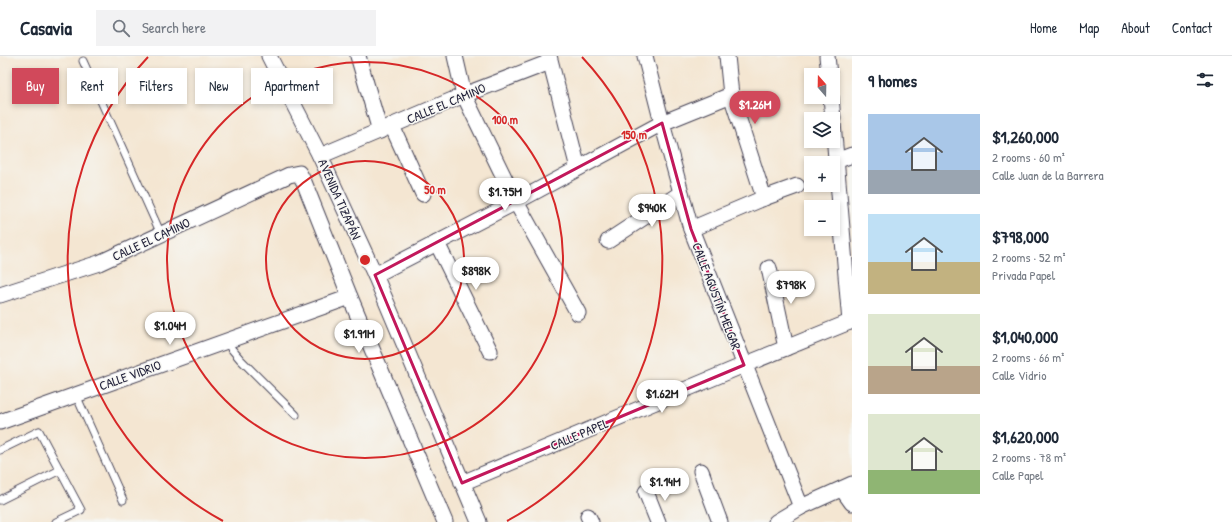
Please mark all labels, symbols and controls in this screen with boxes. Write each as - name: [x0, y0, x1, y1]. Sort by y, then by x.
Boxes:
- search box: [96, 10, 376, 46]
- text: Casavia: [20, 15, 72, 41]
- icon: search: [110, 17, 132, 39]
- text: Search here: [142, 17, 206, 38]
- text: Home: [1030, 18, 1057, 37]
- text: Map: [1079, 18, 1099, 37]
- text: About: [1121, 18, 1150, 37]
- text: Contact: [1172, 18, 1212, 37]
- chip: Buy: [12, 68, 59, 104]
- chip: Rent: [67, 68, 118, 104]
- chip: Filters: [126, 68, 187, 104]
- chip: New: [195, 68, 243, 104]
- chip: Apartment: [251, 68, 333, 104]
- north arrow: [804, 68, 840, 104]
- map controls: [804, 68, 840, 236]
- text: 9 homes: [868, 69, 917, 92]
- icon: filters: [1194, 69, 1216, 91]
- street label: CALLE EL CAMINO: [404, 78, 488, 128]
- pin: $1.26M: [722, 91, 788, 125]
- text: $1.26M: [738, 95, 772, 113]
- text: 100 m: [492, 111, 518, 128]
- button: layers: [804, 112, 840, 148]
- text: $1,260,000: [992, 125, 1059, 148]
- text: 150 m: [621, 126, 647, 143]
- icon: home: [900, 130, 948, 178]
- text: 2 rooms · 60 m²: [992, 148, 1065, 166]
- street label: AVENIDA TIZAPÁN: [314, 156, 366, 242]
- button: +: [804, 156, 840, 192]
- text: Calle Juan de la Barrera: [992, 166, 1104, 184]
- pin: $1.75M: [472, 178, 538, 212]
- text: 50 m: [424, 181, 446, 198]
- text: $1.75M: [488, 182, 522, 200]
- pin: $940K: [624, 194, 680, 228]
- text: $940K: [638, 198, 666, 216]
- button: −: [804, 200, 840, 236]
- street label: CALLE EL CAMINO: [109, 213, 193, 265]
- text: $798,000: [992, 225, 1049, 248]
- icon: home: [900, 230, 948, 278]
- street label: CALLE AGUSTÍN MELGAR: [688, 240, 746, 352]
- text: 2 rooms · 52 m²: [992, 248, 1065, 266]
- centre of rings: [358, 253, 372, 267]
- pin: $898K: [448, 257, 504, 291]
- text: $898K: [461, 261, 491, 279]
- text: Privada Papel: [992, 266, 1055, 284]
- pin: $798K: [763, 271, 819, 305]
- text: $798K: [776, 275, 806, 293]
- pin: $1.04M: [137, 312, 203, 346]
- text: $1.04M: [154, 316, 186, 334]
- pin: $1.91M: [326, 320, 392, 354]
- text: $1.91M: [343, 324, 375, 342]
- text: $1,040,000: [992, 325, 1058, 348]
- icon: home: [900, 330, 948, 378]
- text: 2 rooms · 66 m²: [992, 348, 1064, 366]
- street label: CALLE VIDRIO: [97, 355, 163, 395]
- text: Calle Vidrio: [992, 366, 1046, 384]
- pin: $1.62M: [629, 380, 695, 414]
- text: $1.62M: [645, 384, 679, 402]
- street label: CALLE PAPEL: [547, 414, 611, 454]
- text: $1,620,000: [992, 425, 1059, 448]
- icon: home: [900, 430, 948, 478]
- text: 2 rooms · 78 m²: [992, 448, 1066, 466]
- text: Calle Papel: [992, 466, 1044, 484]
- pin: $1.14M: [632, 468, 698, 502]
- text: $1.14M: [649, 472, 681, 490]

